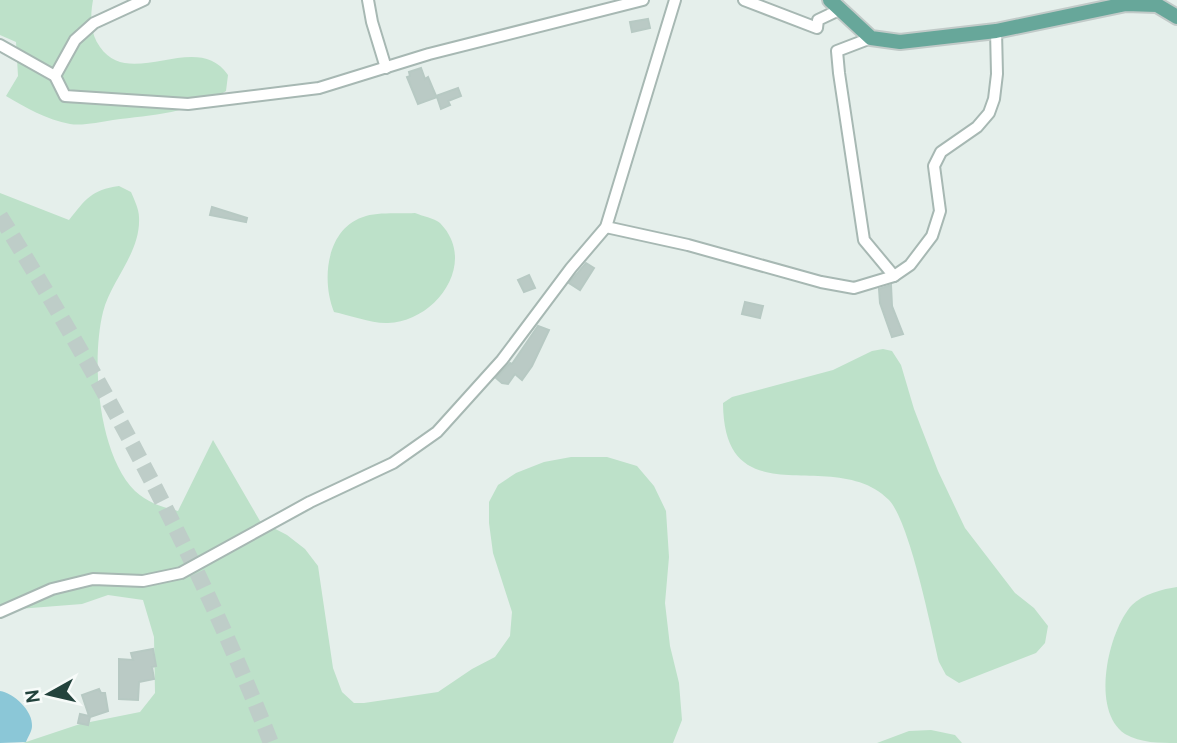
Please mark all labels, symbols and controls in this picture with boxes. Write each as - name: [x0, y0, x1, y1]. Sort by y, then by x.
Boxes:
- north arrow: [14, 659, 84, 729]
- text: N: [20, 688, 45, 705]

